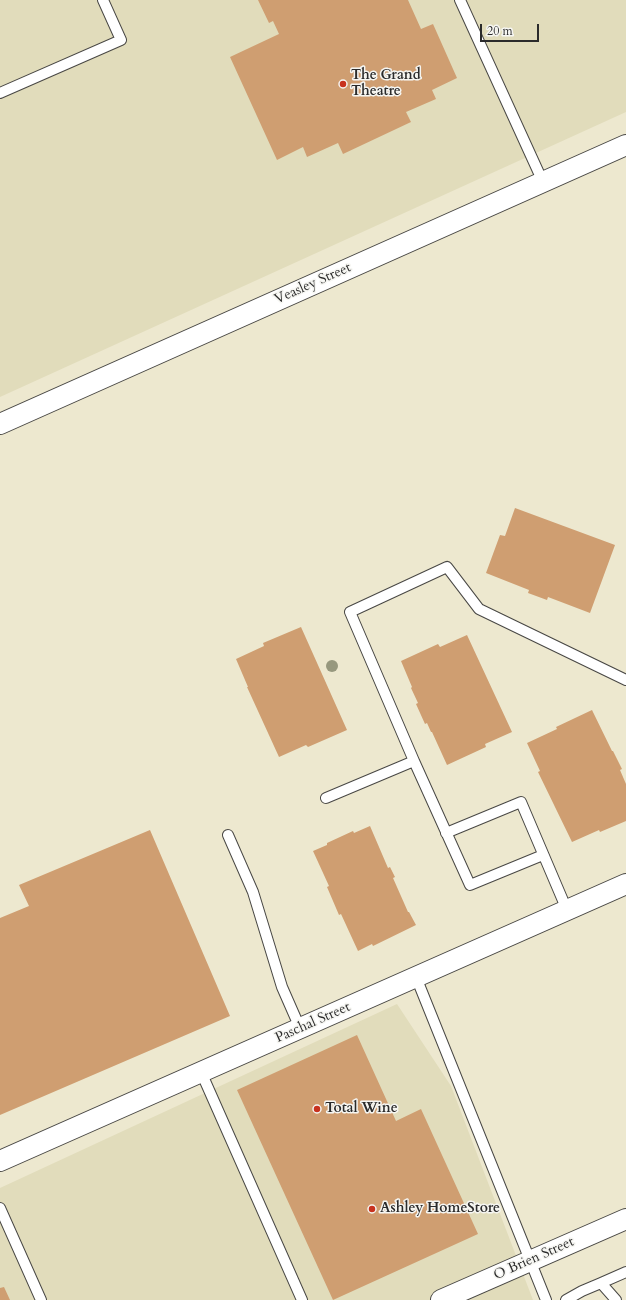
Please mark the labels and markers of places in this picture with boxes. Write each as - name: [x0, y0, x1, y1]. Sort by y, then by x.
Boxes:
- place label: The Grand Theatre: [351, 68, 421, 100]
- marker: The Grand Theatre: [338, 79, 348, 89]
- place label: Total Wine: [325, 1101, 398, 1117]
- marker: Total Wine: [312, 1104, 322, 1114]
- place label: Ashley HomeStore: [380, 1201, 500, 1217]
- marker: Ashley HomeStore: [367, 1204, 377, 1214]

